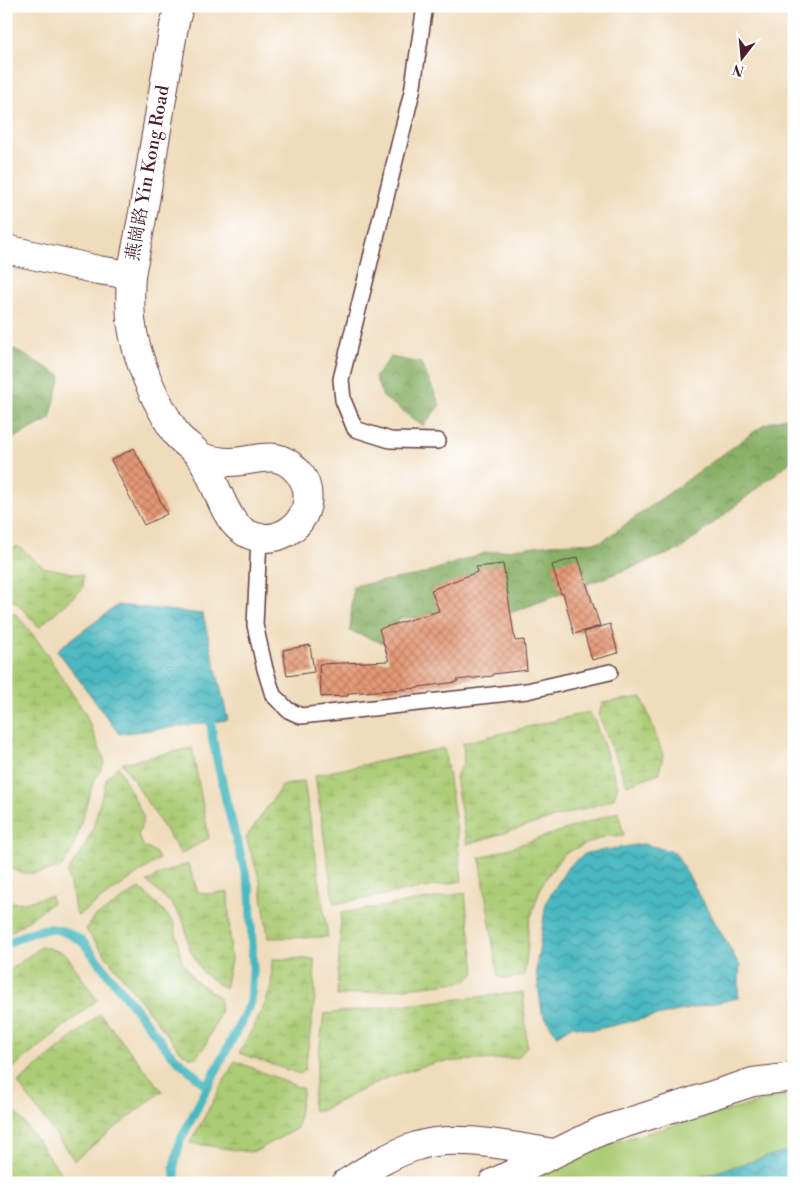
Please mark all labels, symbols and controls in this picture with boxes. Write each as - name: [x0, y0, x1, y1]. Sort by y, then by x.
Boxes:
- north arrow: [718, 32, 768, 82]
- text: N: [731, 59, 746, 80]
- street label: 燕崗路 Yin Kong Road: [121, 83, 175, 263]

